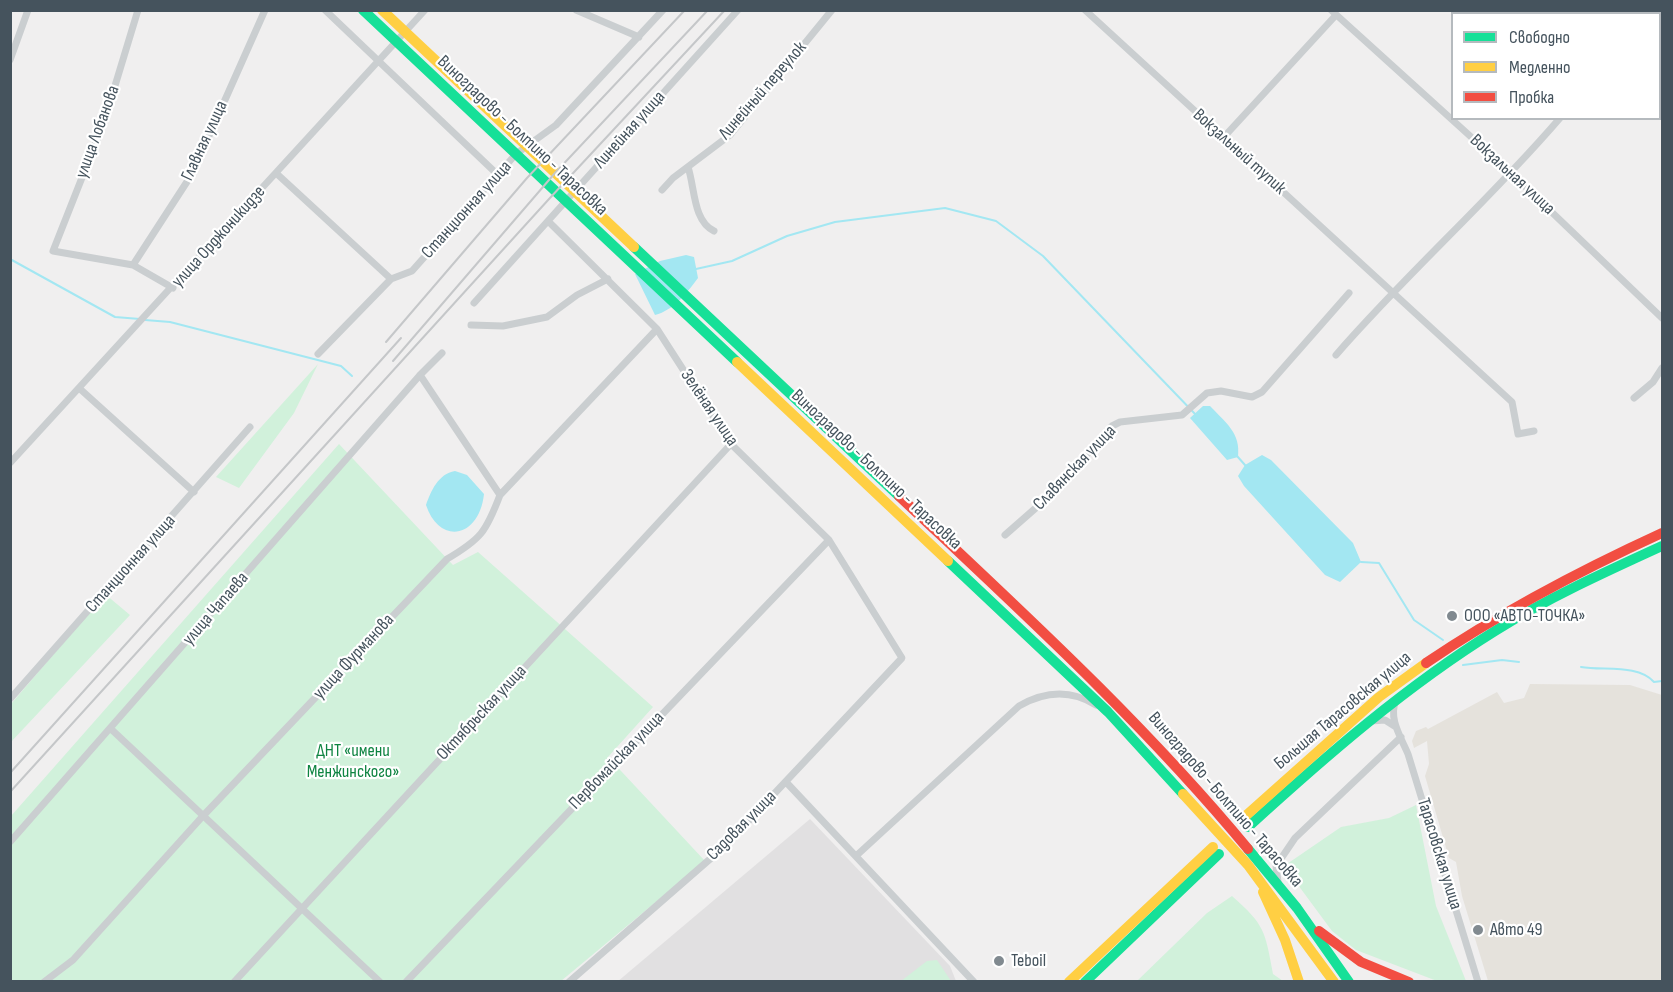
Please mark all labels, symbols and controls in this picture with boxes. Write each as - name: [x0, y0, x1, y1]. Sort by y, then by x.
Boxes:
- legend: [1451, 12, 1661, 120]
- text: Свободно: [1509, 27, 1570, 48]
- street label: Линейный переулок: [715, 38, 811, 144]
- street label: Виноградово - Болтино - Тарасовка: [432, 51, 612, 221]
- text: Медленно: [1509, 57, 1571, 78]
- street label: улица Лобанова: [71, 83, 125, 181]
- street label: Линейная улица: [590, 87, 670, 173]
- text: Пробка: [1509, 87, 1554, 108]
- street label: Главная улица: [177, 98, 233, 184]
- street label: Вокзальный тупик: [1188, 105, 1290, 199]
- street label: Вокзальная улица: [1465, 130, 1559, 220]
- street label: Станционная улица: [417, 157, 517, 263]
- street label: улица Орджоникидзе: [168, 182, 270, 292]
- street label: Зелёная улица: [675, 365, 743, 451]
- street label: Виноградово - Болтино - Тарасовка: [786, 385, 966, 555]
- street label: Славянская улица: [1029, 421, 1121, 515]
- street label: Станционная улица: [81, 511, 181, 617]
- street label: улица Чапаева: [178, 568, 254, 650]
- place label: ООО «АВТО-ТОЧКА»: [1464, 605, 1585, 627]
- marker: ООО «АВТО-ТОЧКА»: [1445, 609, 1459, 623]
- street label: улица Фурманова: [309, 610, 399, 704]
- street label: Большая Тарасовская улица: [1270, 647, 1416, 775]
- street label: Октябрьская улица: [433, 661, 531, 765]
- street label: Первомайская улица: [565, 707, 669, 815]
- street label: Виноградово - Болтино - Тарасовка: [1143, 708, 1307, 892]
- park label: ДНТ «имени Менжинского»: [307, 740, 399, 783]
- street label: Садовая улица: [703, 787, 781, 865]
- street label: Тарасовская улица: [1412, 796, 1466, 912]
- place label: Авто 49: [1490, 919, 1542, 941]
- marker: Авто 49: [1471, 923, 1485, 937]
- place label: Teboil: [1011, 950, 1046, 972]
- marker: Teboil: [992, 954, 1006, 968]

